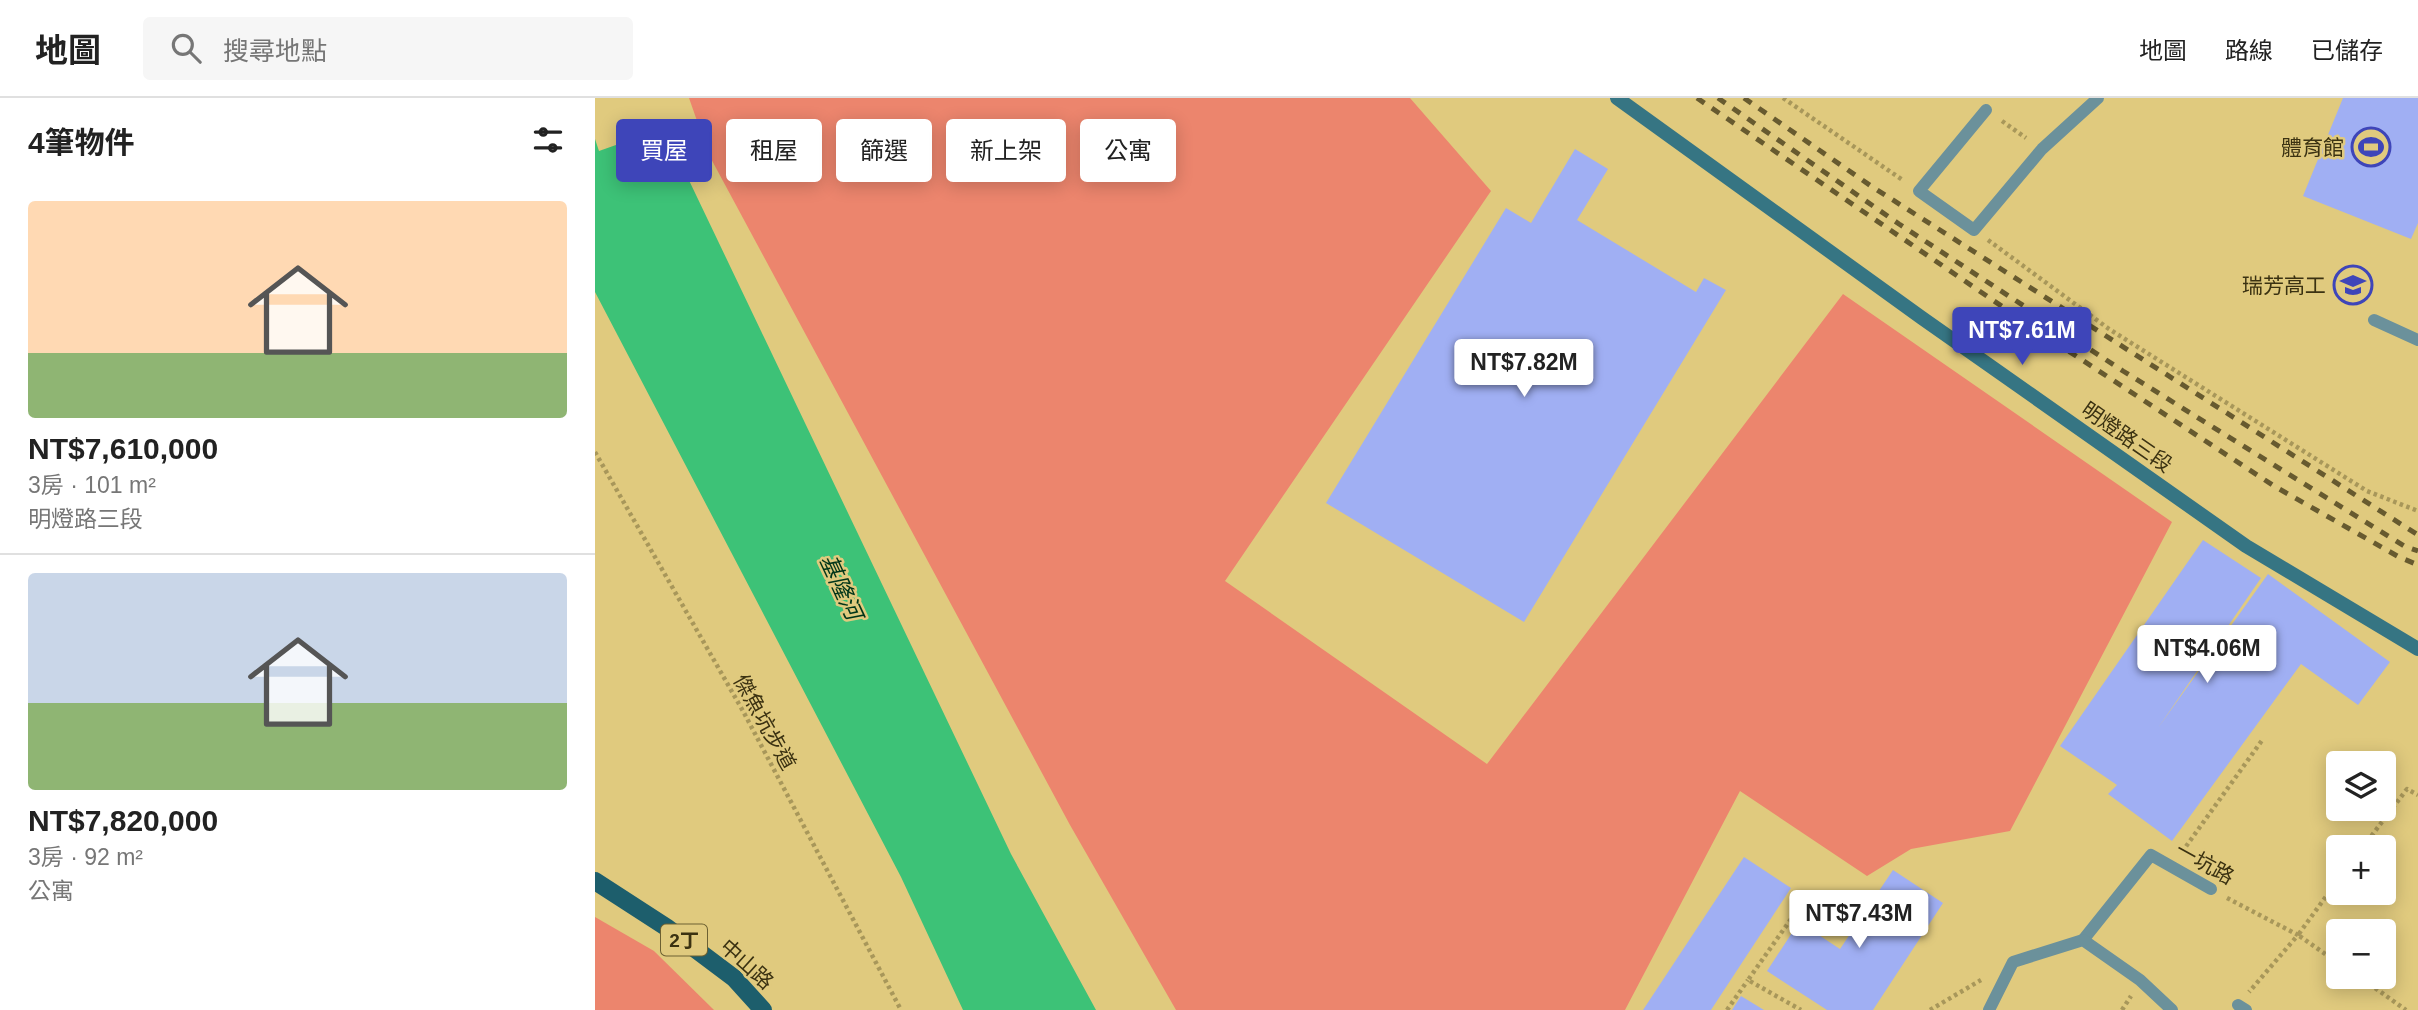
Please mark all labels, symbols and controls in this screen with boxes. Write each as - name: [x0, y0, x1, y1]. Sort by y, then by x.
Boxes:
- search box: [143, 17, 633, 80]
- icon: search: [167, 29, 205, 67]
- text: 地圖: [35, 32, 101, 69]
- text: 搜尋地點: [223, 36, 327, 66]
- text: 地圖: [2139, 37, 2187, 64]
- text: 路線: [2225, 37, 2273, 64]
- text: 已儲存: [2311, 37, 2383, 64]
- chip: 買屋: [616, 119, 712, 182]
- chip: 租屋: [726, 119, 822, 182]
- chip: 篩選: [836, 119, 932, 182]
- chip: 新上架: [946, 119, 1066, 182]
- chip: 公寓: [1080, 119, 1176, 182]
- icon: filters: [529, 121, 567, 159]
- text: 4筆物件: [28, 126, 135, 159]
- sports icon: 體育館: [2350, 126, 2392, 168]
- place label: 體育館: [2281, 136, 2344, 159]
- icon: home: [235, 247, 361, 373]
- school or university icon: 瑞芳高工: [2332, 264, 2374, 306]
- place label: 瑞芳高工: [2242, 274, 2326, 297]
- pin: NT$7.61M: [1950, 308, 2094, 367]
- text: NT$7.61M: [1968, 317, 2076, 343]
- pin: NT$7.82M: [1452, 340, 1596, 399]
- text: NT$7.82M: [1470, 349, 1578, 375]
- street label: 明燈路三段: [2077, 397, 2177, 477]
- text: NT$7,610,000: [28, 432, 218, 465]
- text: 3房 · 101 m²: [28, 472, 156, 498]
- text: 明燈路三段: [28, 506, 143, 532]
- water label: 基隆河: [815, 550, 869, 627]
- icon: home: [235, 619, 361, 745]
- pin: NT$4.06M: [2135, 626, 2279, 685]
- text: NT$4.06M: [2153, 635, 2261, 661]
- street label: 傑魚坑步道: [729, 671, 801, 773]
- map controls: [2326, 751, 2396, 989]
- button: layers: [2326, 751, 2396, 821]
- text: NT$7,820,000: [28, 804, 218, 837]
- button: +: [2326, 835, 2396, 905]
- street label: 一坑路: [2172, 838, 2238, 888]
- text: 3房 · 92 m²: [28, 844, 143, 870]
- text: 公寓: [28, 878, 74, 904]
- pin: NT$7.43M: [1787, 890, 1931, 950]
- text: NT$7.43M: [1805, 900, 1913, 926]
- button: −: [2326, 919, 2396, 989]
- road number: 2丁: [661, 925, 707, 956]
- street label: 中山路: [716, 934, 778, 994]

